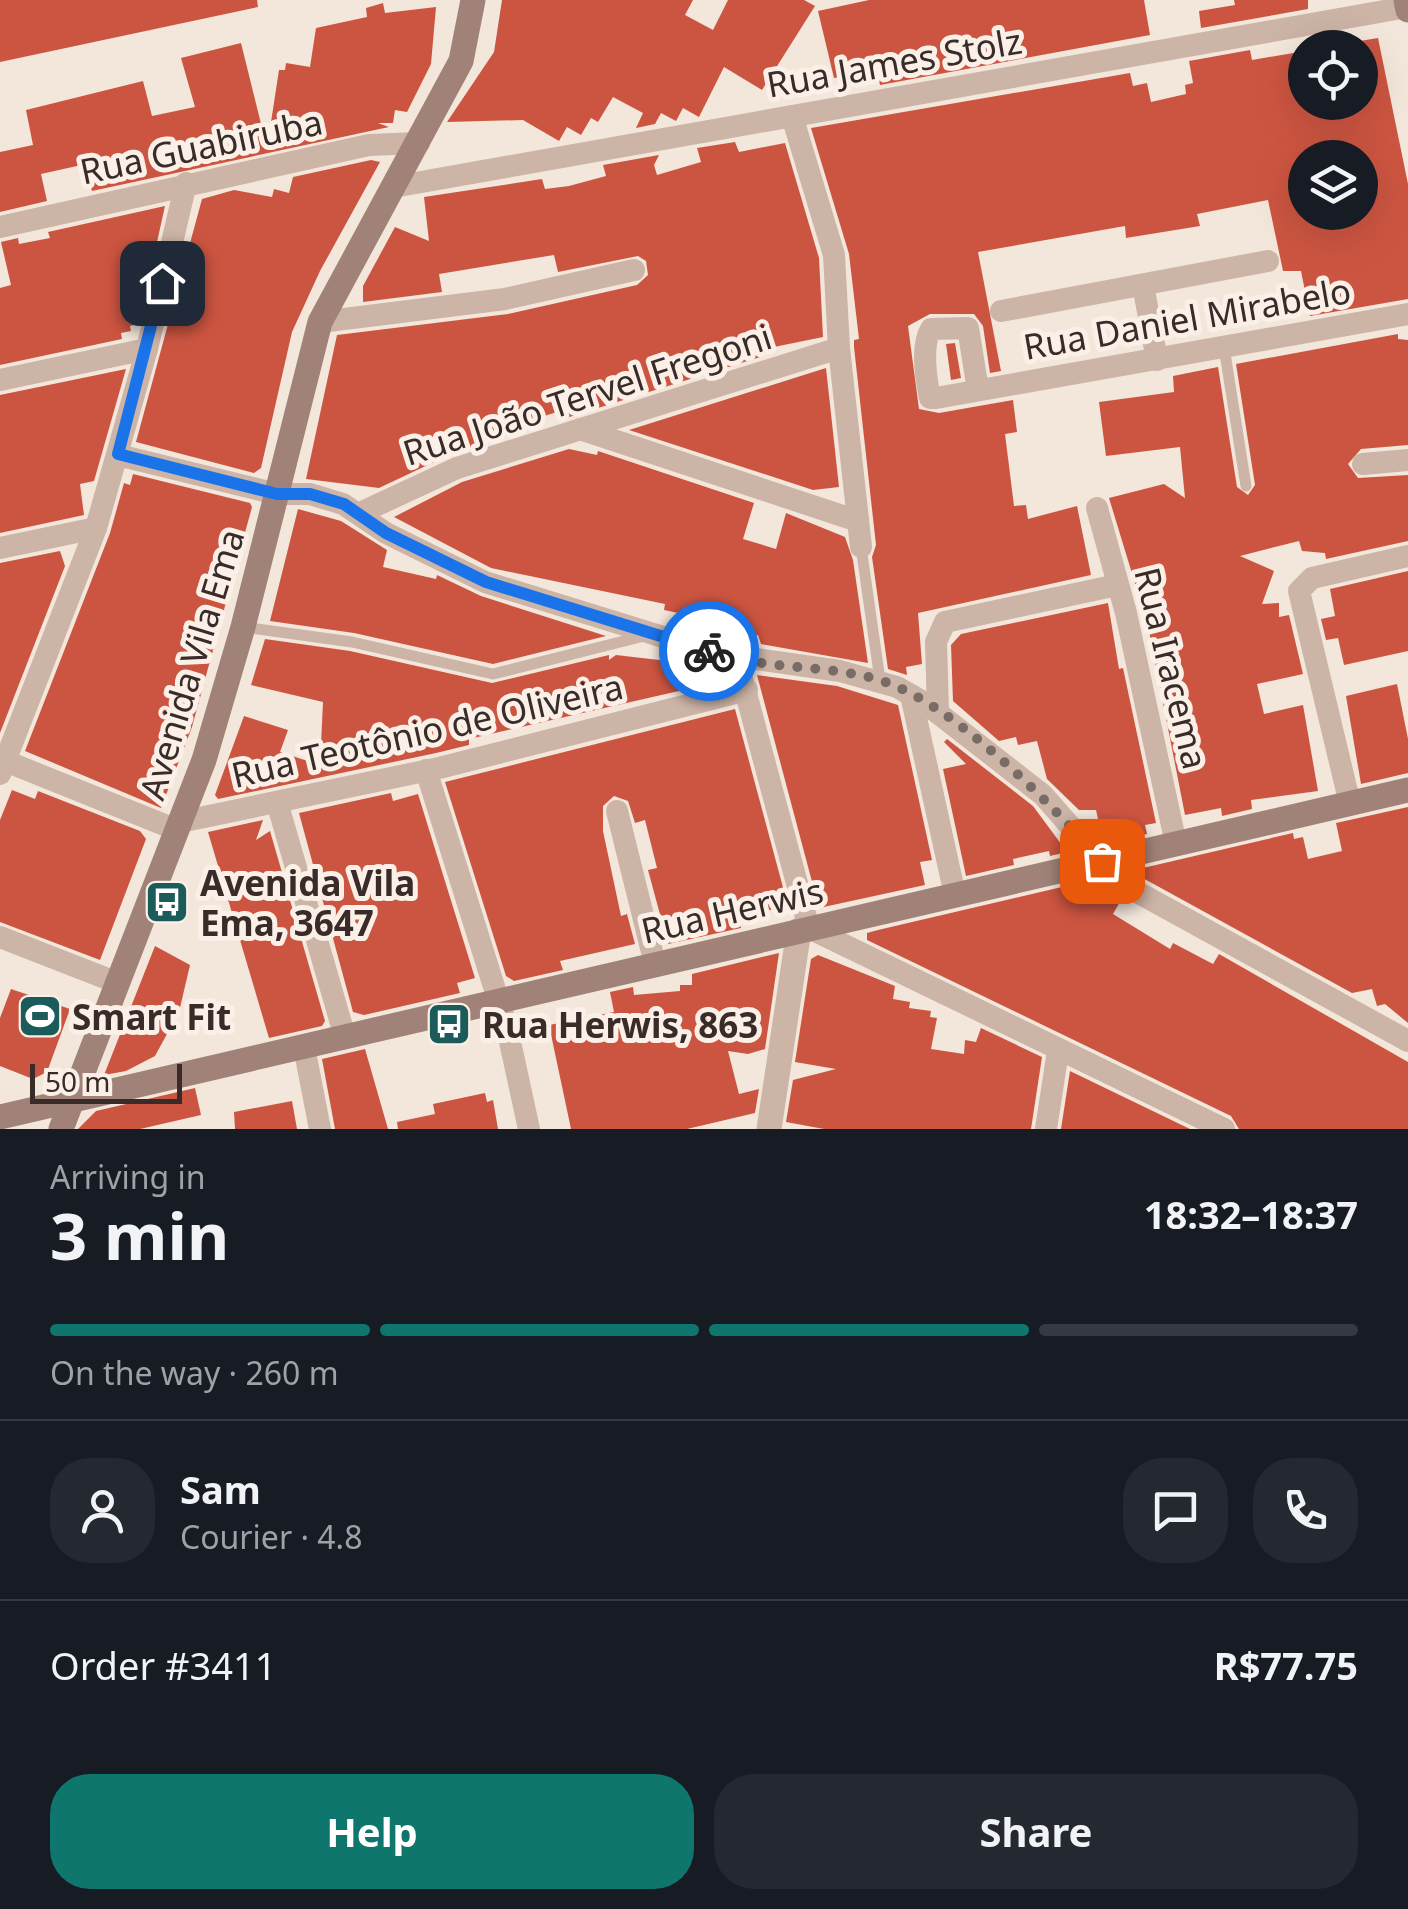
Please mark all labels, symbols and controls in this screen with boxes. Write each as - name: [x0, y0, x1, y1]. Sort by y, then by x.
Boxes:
- street label: Rua James Stolz: [763, 16, 1025, 108]
- map controls: [1288, 30, 1378, 230]
- button: locate: [1288, 30, 1378, 120]
- street label: Rua Guabiruba: [75, 97, 327, 195]
- button: layers: [1288, 140, 1378, 230]
- pin: [120, 241, 205, 326]
- icon: home: [135, 256, 190, 311]
- street label: Rua Daniel Mirabelo: [1020, 266, 1354, 370]
- street label: Rua João Tervel Fregoni: [397, 312, 777, 476]
- street label: Avenida Vila Ema: [128, 523, 254, 805]
- street label: Rua Iracema: [1124, 562, 1220, 774]
- courier: [659, 601, 759, 701]
- icon: bike: [682, 624, 737, 679]
- street label: Rua Teotônio de Oliveira: [227, 662, 627, 798]
- pin: [1060, 819, 1145, 904]
- icon: bag: [1075, 834, 1130, 889]
- place label: Avenida Vila Ema, 3647: [200, 859, 415, 946]
- street label: Rua Herwis: [636, 866, 828, 954]
- bus stop icon: Avenida Vila Ema, 3647: [144, 879, 190, 925]
- sports icon: Smart Fit: [17, 993, 63, 1039]
- place label: Smart Fit: [72, 993, 231, 1040]
- bus stop icon: Rua Herwis, 863: [426, 1001, 472, 1047]
- place label: Rua Herwis, 863: [482, 1001, 758, 1048]
- scale bar: [30, 1059, 182, 1104]
- text: 50 m: [45, 1062, 111, 1100]
- text: Arriving in: [50, 1155, 205, 1198]
- text: 18:32–18:37: [1144, 1188, 1358, 1240]
- text: 3 min: [50, 1191, 229, 1279]
- text: On the way · 260 m: [50, 1351, 339, 1394]
- button: person: [50, 1458, 155, 1563]
- button: chat: [1123, 1458, 1228, 1563]
- button: phone: [1253, 1458, 1358, 1563]
- text: Sam: [180, 1463, 261, 1515]
- text: Courier · 4.8: [180, 1515, 363, 1558]
- text: Order #3411: [50, 1639, 276, 1691]
- text: R$77.75: [1214, 1639, 1358, 1691]
- button: Help: [50, 1774, 694, 1889]
- button: Share: [714, 1774, 1358, 1889]

